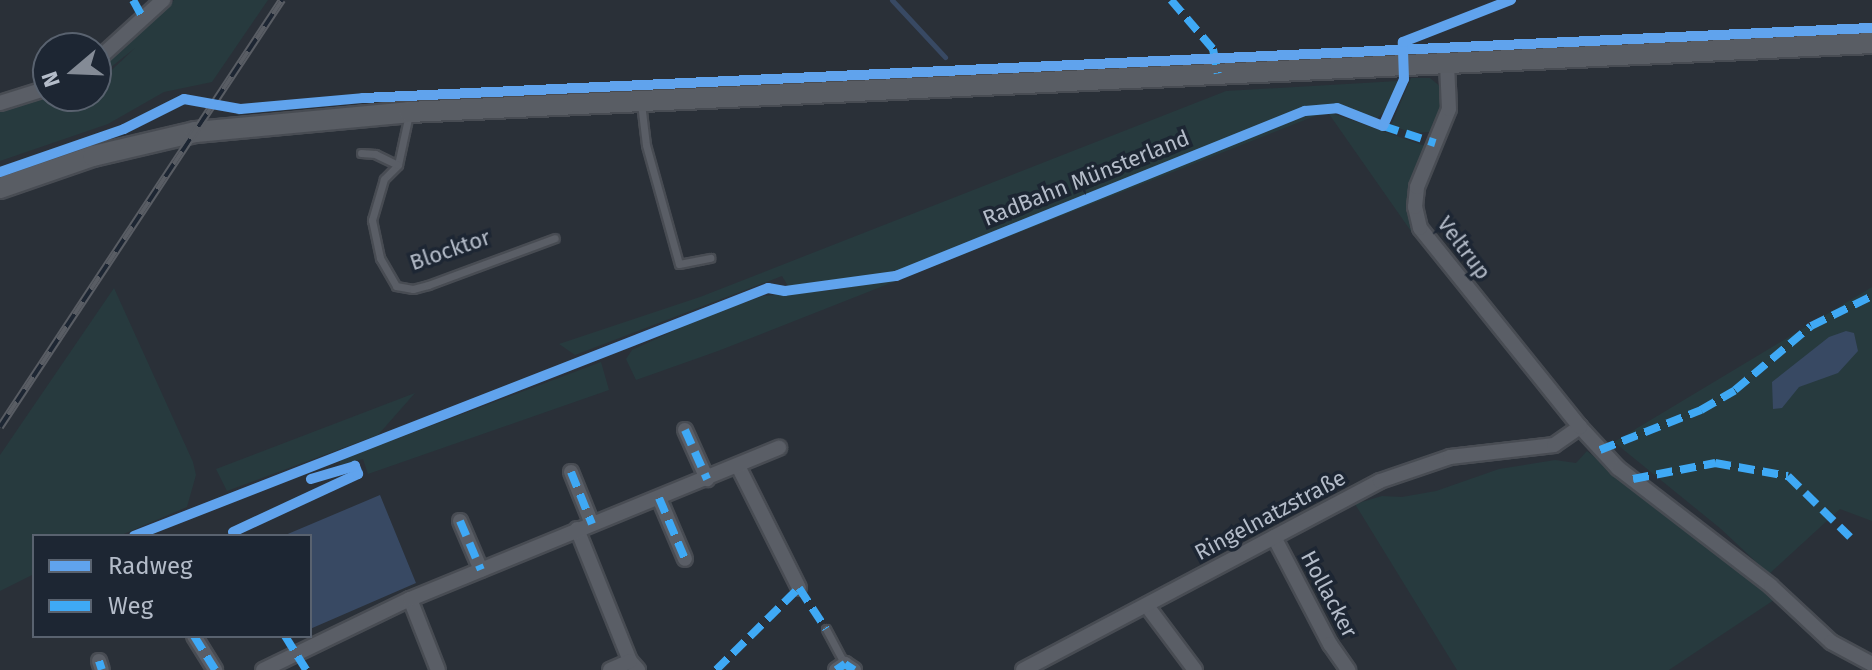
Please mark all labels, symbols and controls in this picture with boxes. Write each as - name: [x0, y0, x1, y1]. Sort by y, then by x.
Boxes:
- north arrow: [32, 32, 112, 112]
- text: N: [36, 68, 66, 91]
- street label: RadBahn Münsterland: [979, 124, 1193, 232]
- street label: Veltrup: [1432, 211, 1496, 285]
- street label: Blocktor: [406, 224, 494, 276]
- street label: Ringelnatzstraße: [1190, 464, 1350, 566]
- legend: [32, 534, 312, 638]
- street label: Hollacker: [1295, 546, 1363, 642]
- text: Radweg: [108, 552, 192, 580]
- text: Weg: [108, 592, 153, 620]

